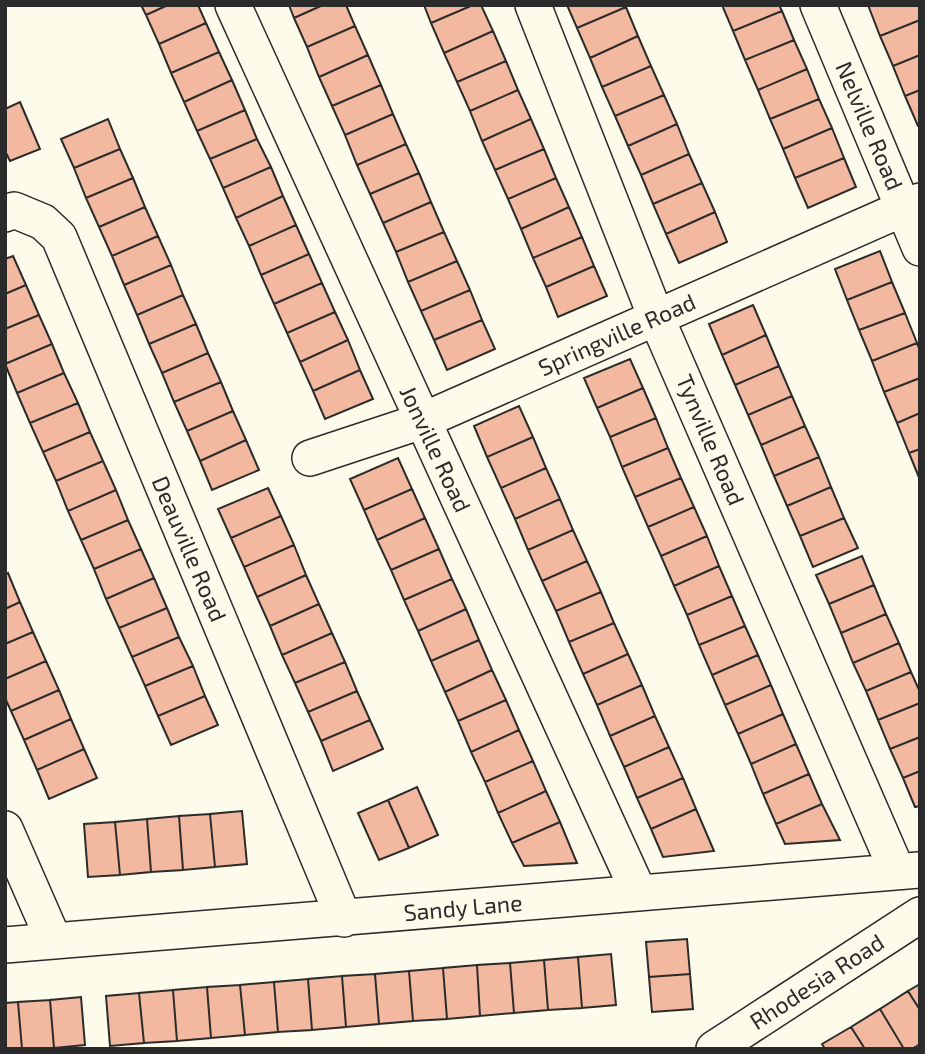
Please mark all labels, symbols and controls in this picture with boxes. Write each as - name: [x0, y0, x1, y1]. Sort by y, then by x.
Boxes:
- street label: Nelville Road: [830, 57, 910, 194]
- street label: Springville Road: [534, 287, 700, 381]
- street label: Tynville Road: [671, 370, 751, 509]
- street label: Jonville Road: [394, 381, 477, 516]
- street label: Deauville Road: [147, 472, 233, 626]
- street label: Sandy Lane: [402, 888, 523, 926]
- street label: Rhodesia Road: [744, 927, 889, 1035]

